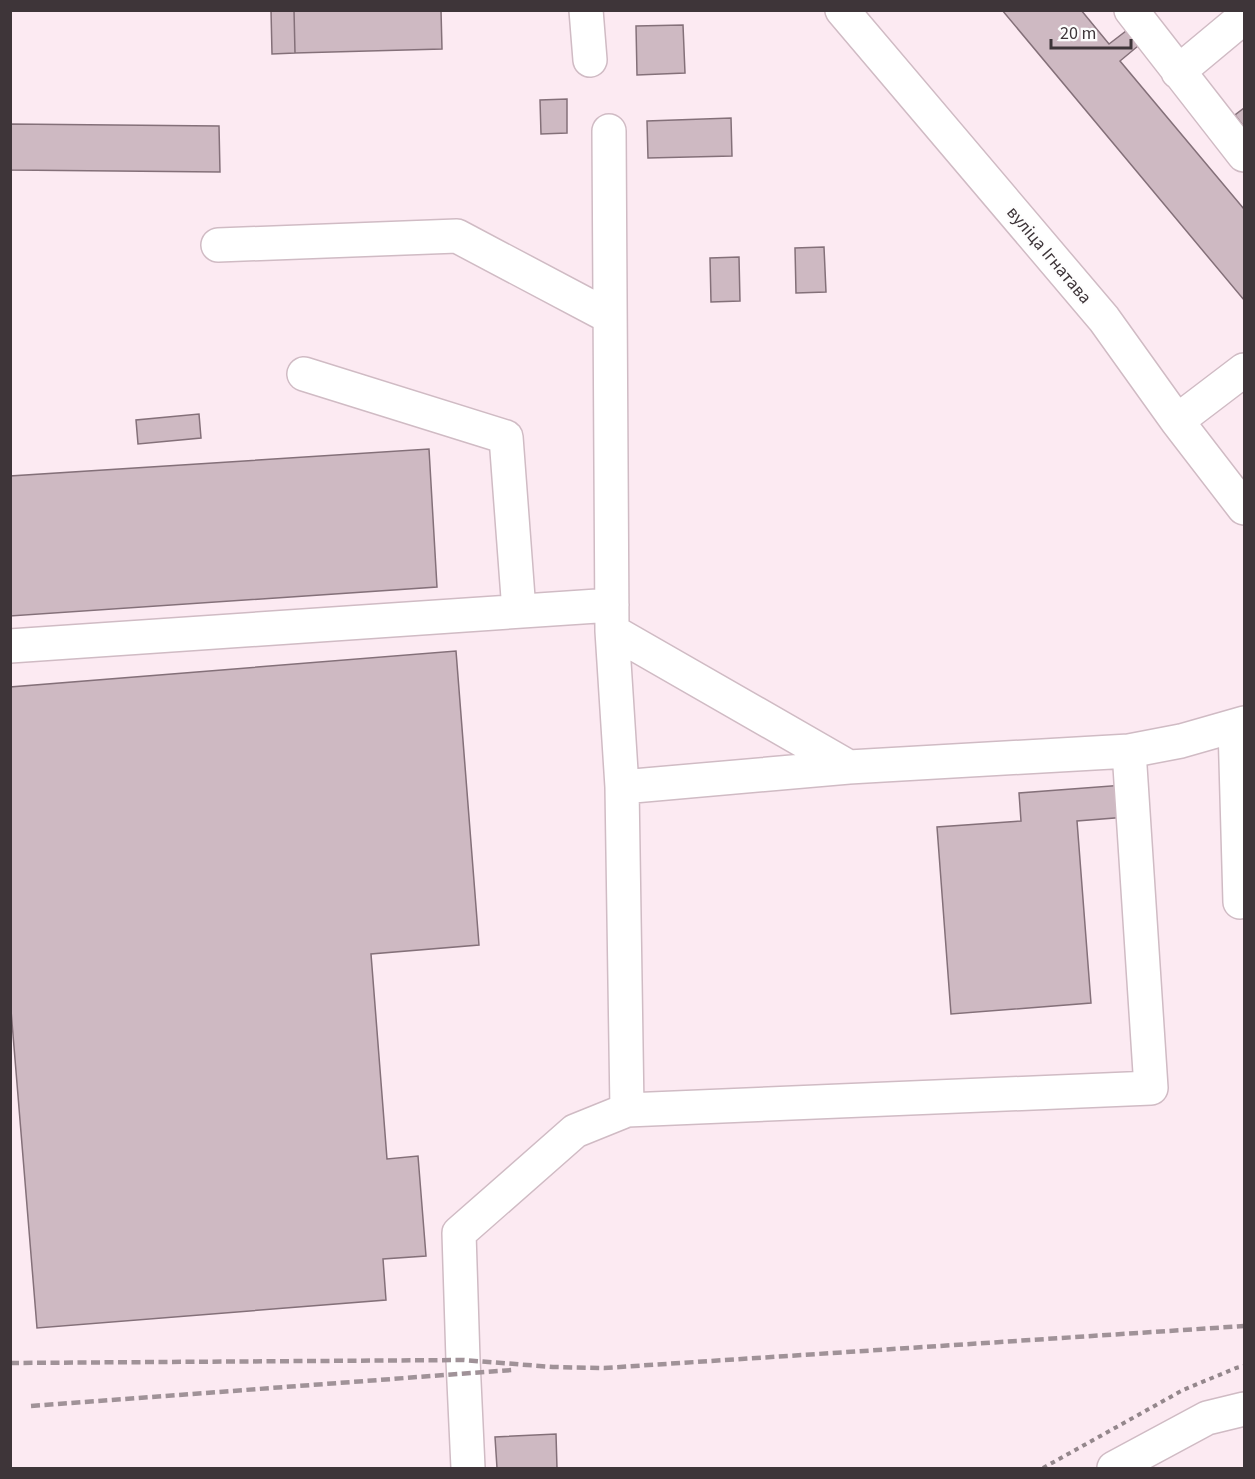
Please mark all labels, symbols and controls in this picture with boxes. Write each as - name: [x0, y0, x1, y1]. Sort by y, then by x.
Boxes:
- scale bar: [1051, 12, 1130, 50]
- text: 20 m: [1060, 21, 1096, 46]
- street label: вуліца Ігнатава: [1001, 201, 1097, 309]

